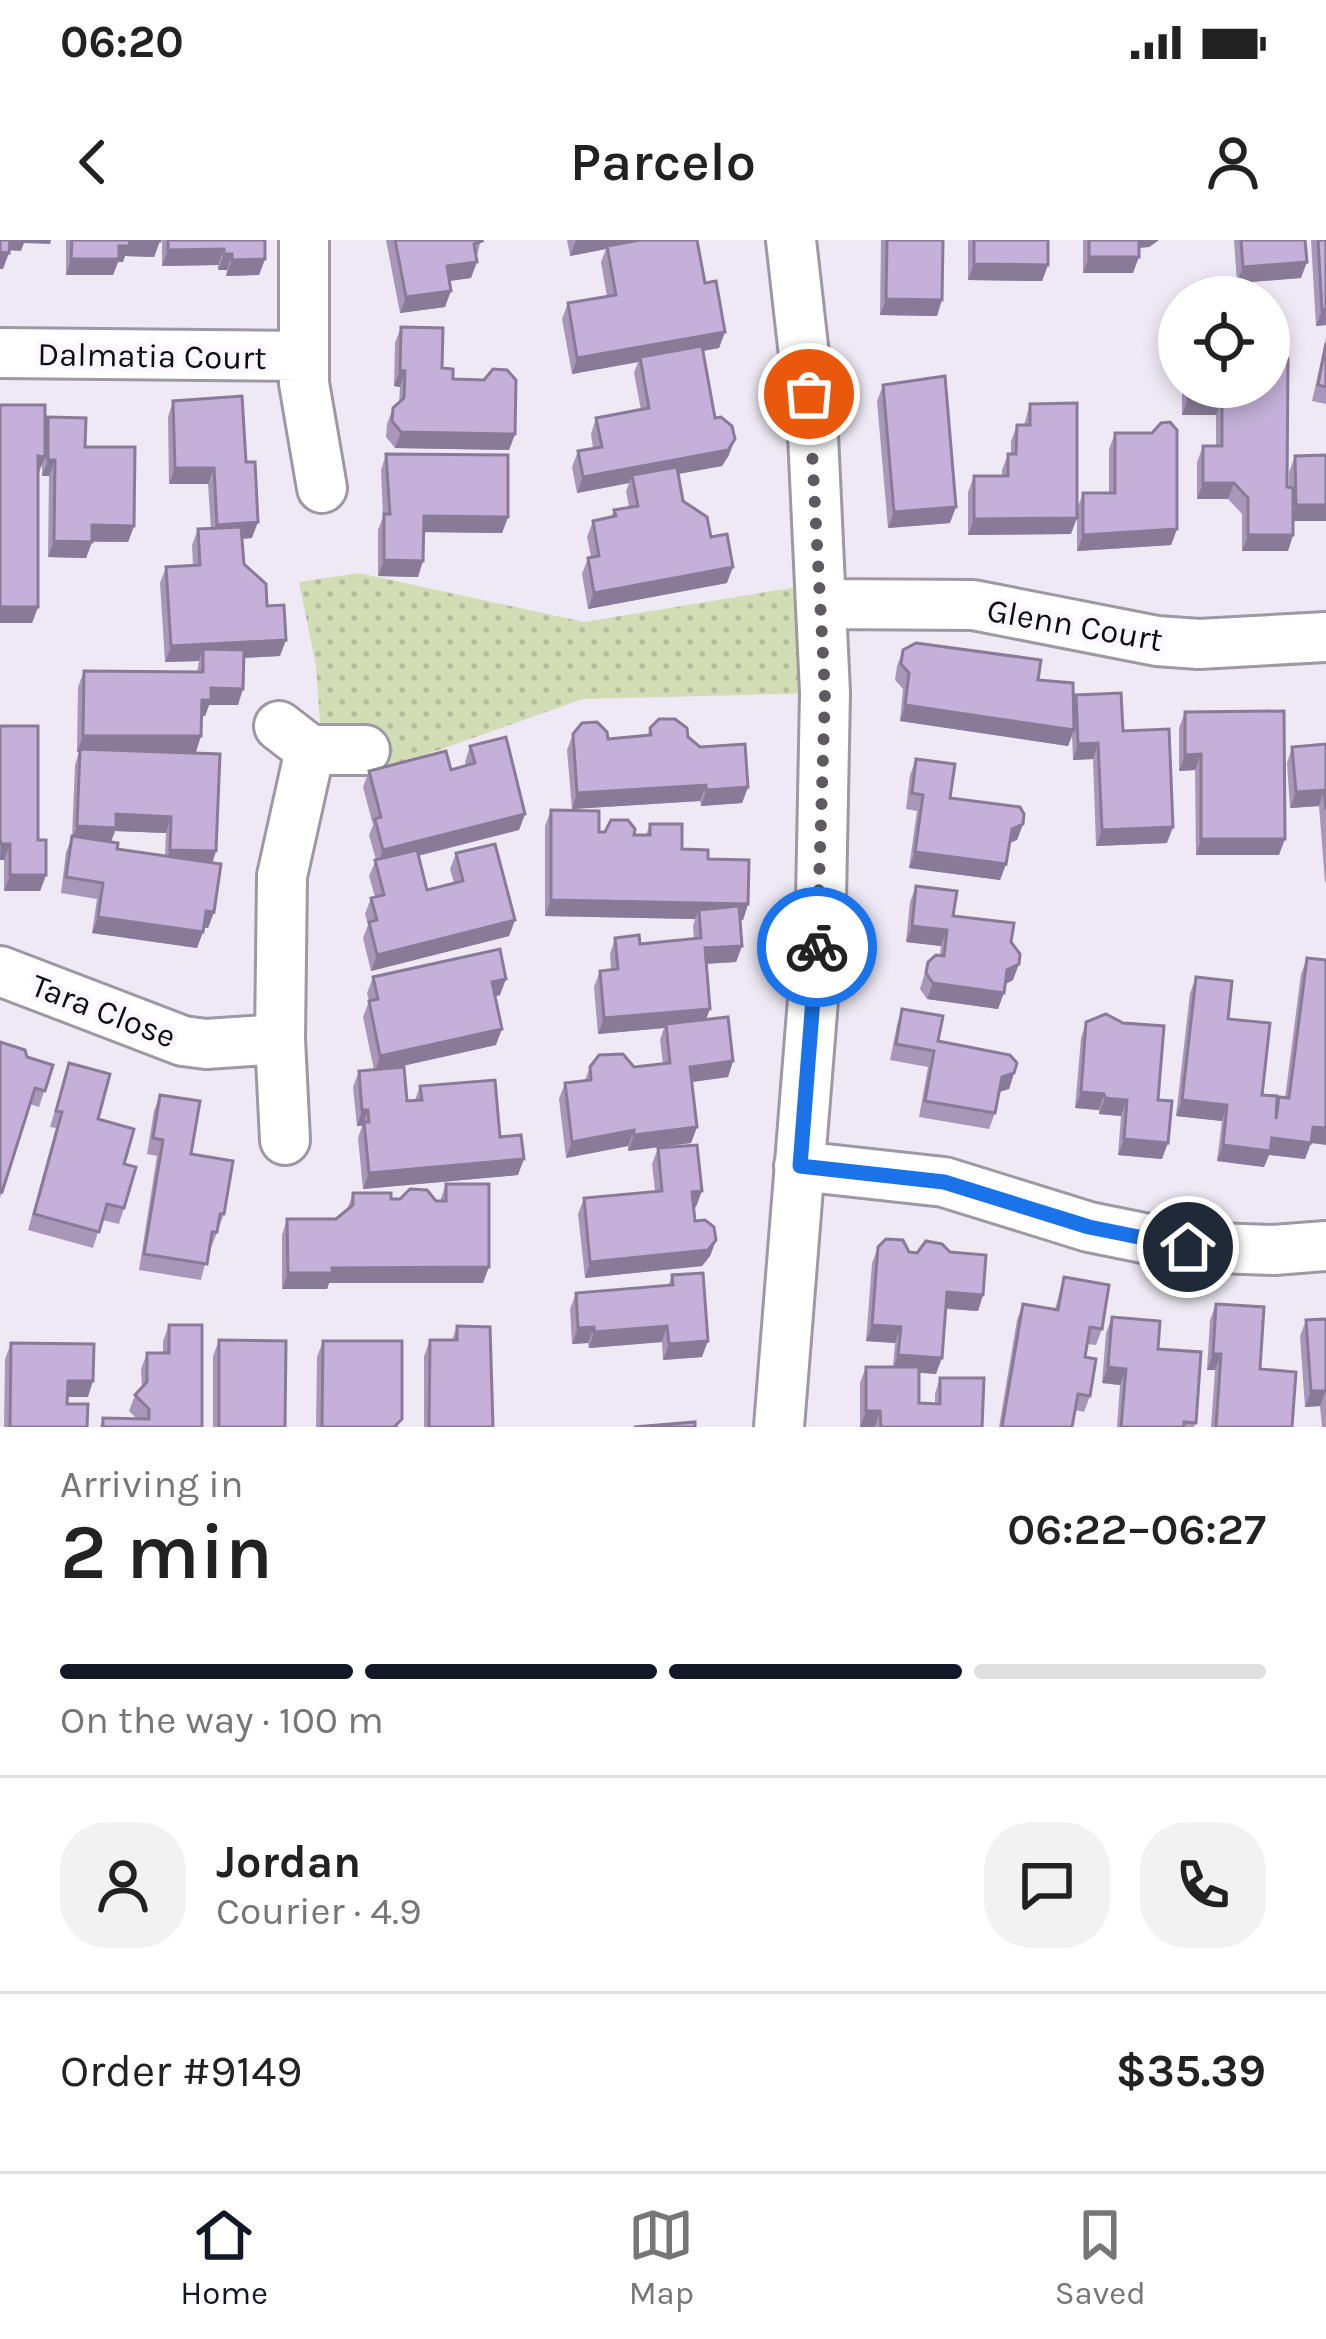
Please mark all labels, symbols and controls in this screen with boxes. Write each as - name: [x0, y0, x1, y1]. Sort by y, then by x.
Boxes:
- text: 06:20: [60, 16, 184, 68]
- icon: back: [60, 129, 126, 195]
- icon: person: [1200, 129, 1266, 195]
- text: Parcelo: [570, 130, 756, 194]
- map controls: [1158, 276, 1290, 408]
- button: locate: [1158, 276, 1290, 408]
- street label: Dalmatia Court: [37, 335, 267, 377]
- pin: [758, 343, 860, 445]
- icon: bag: [776, 361, 842, 427]
- street label: Glenn Court: [984, 591, 1166, 659]
- courier: [757, 887, 877, 1007]
- icon: bike: [784, 914, 850, 980]
- street label: Tara Close: [26, 966, 181, 1056]
- pin: [1137, 1196, 1239, 1298]
- icon: home: [1155, 1214, 1221, 1280]
- text: Arriving in: [60, 1461, 243, 1507]
- text: 06:22–06:27: [1007, 1503, 1266, 1555]
- text: 2 min: [60, 1506, 273, 1598]
- text: On the way · 100 m: [60, 1697, 384, 1743]
- button: person: [60, 1822, 186, 1948]
- button: chat: [984, 1822, 1110, 1948]
- button: phone: [1140, 1822, 1266, 1948]
- text: Jordan: [216, 1836, 361, 1888]
- text: Courier · 4.9: [216, 1888, 422, 1934]
- text: Order #9149: [60, 2045, 302, 2097]
- text: $35.39: [1116, 2045, 1266, 2097]
- tab: Home: [180, 2202, 268, 2312]
- tab: Map: [628, 2202, 694, 2312]
- tab: Saved: [1055, 2202, 1146, 2312]

